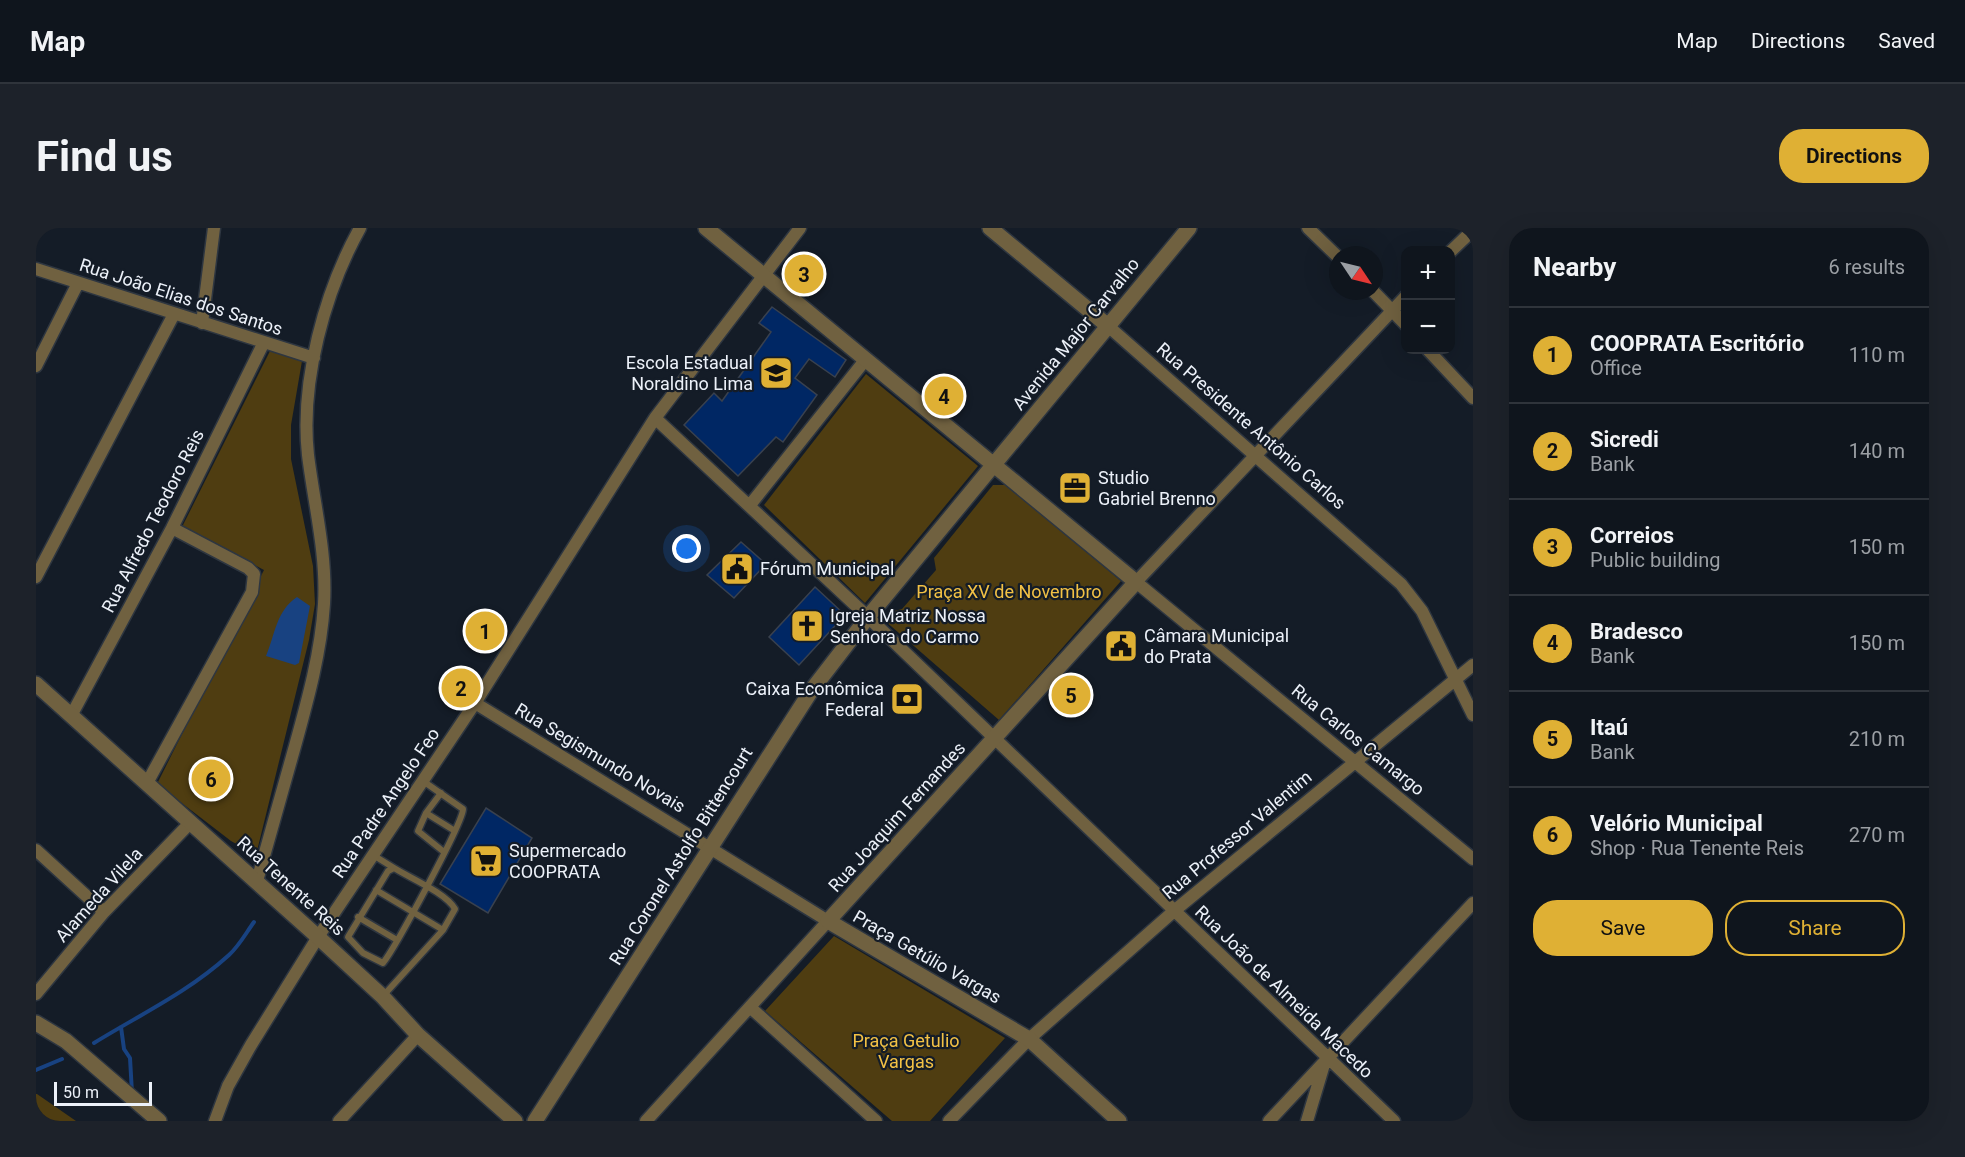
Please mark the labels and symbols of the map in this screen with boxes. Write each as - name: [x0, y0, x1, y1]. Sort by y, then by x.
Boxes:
- north arrow: [1329, 246, 1383, 300]
- pin: 3: [784, 252, 824, 296]
- street label: Avenida Major Carvalho: [1008, 253, 1143, 414]
- street label: Rua João Elias dos Santos: [77, 254, 285, 339]
- street label: Rua Presidente Antônio Carlos: [1153, 338, 1350, 513]
- place label: Escola Estadual Noraldino Lima: [626, 352, 753, 394]
- school or university icon: Escola Estadual Noraldino Lima: [758, 355, 794, 391]
- pin: 4: [924, 374, 964, 418]
- street label: Rua Alfredo Teodoro Reis: [97, 426, 208, 616]
- place label: Studio Gabriel Brenno: [1098, 467, 1216, 509]
- office icon: Studio Gabriel Brenno: [1057, 470, 1093, 506]
- your location: [672, 534, 701, 563]
- public building icon: Fórum Municipal: [719, 551, 755, 587]
- place label: Fórum Municipal: [760, 558, 894, 579]
- park label: Praça XV de Novembro: [916, 581, 1102, 602]
- place label: Igreja Matriz Nossa Senhora do Carmo: [830, 605, 986, 647]
- pin: 1: [466, 608, 504, 654]
- church icon: Igreja Matriz Nossa Senhora do Carmo: [789, 608, 825, 644]
- place label: Câmara Municipal do Prata: [1144, 625, 1289, 667]
- public building icon: Câmara Municipal do Prata: [1103, 628, 1139, 664]
- pin: 2: [442, 666, 480, 710]
- pin: 5: [1052, 672, 1090, 718]
- place label: Caixa Econômica Federal: [746, 678, 884, 720]
- street label: Rua Carlos Camargo: [1288, 680, 1429, 800]
- bank icon: Caixa Econômica Federal: [889, 681, 925, 717]
- street label: Rua Segismundo Novais: [511, 698, 689, 817]
- street label: Rua Padre Angelo Feo: [328, 724, 444, 882]
- street label: Rua Joaquim Fernandes: [824, 738, 969, 896]
- street label: Rua Coronel Astolfo Bittencourt: [605, 743, 757, 969]
- pin: 6: [192, 756, 231, 802]
- street label: Rua Professor Valentim: [1158, 766, 1316, 903]
- street label: Rua Tenente Reis: [233, 832, 350, 940]
- place label: Supermercado COOPRATA: [509, 840, 626, 882]
- street label: Alameda Vilela: [51, 843, 146, 946]
- supermarket icon: Supermercado COOPRATA: [468, 843, 504, 879]
- street label: Rua João de Almeida Macedo: [1191, 901, 1378, 1082]
- street label: Praça Getúlio Vargas: [849, 906, 1005, 1008]
- park label: Praça Getulio Vargas: [852, 1030, 960, 1072]
- scale bar: [54, 1079, 152, 1106]

